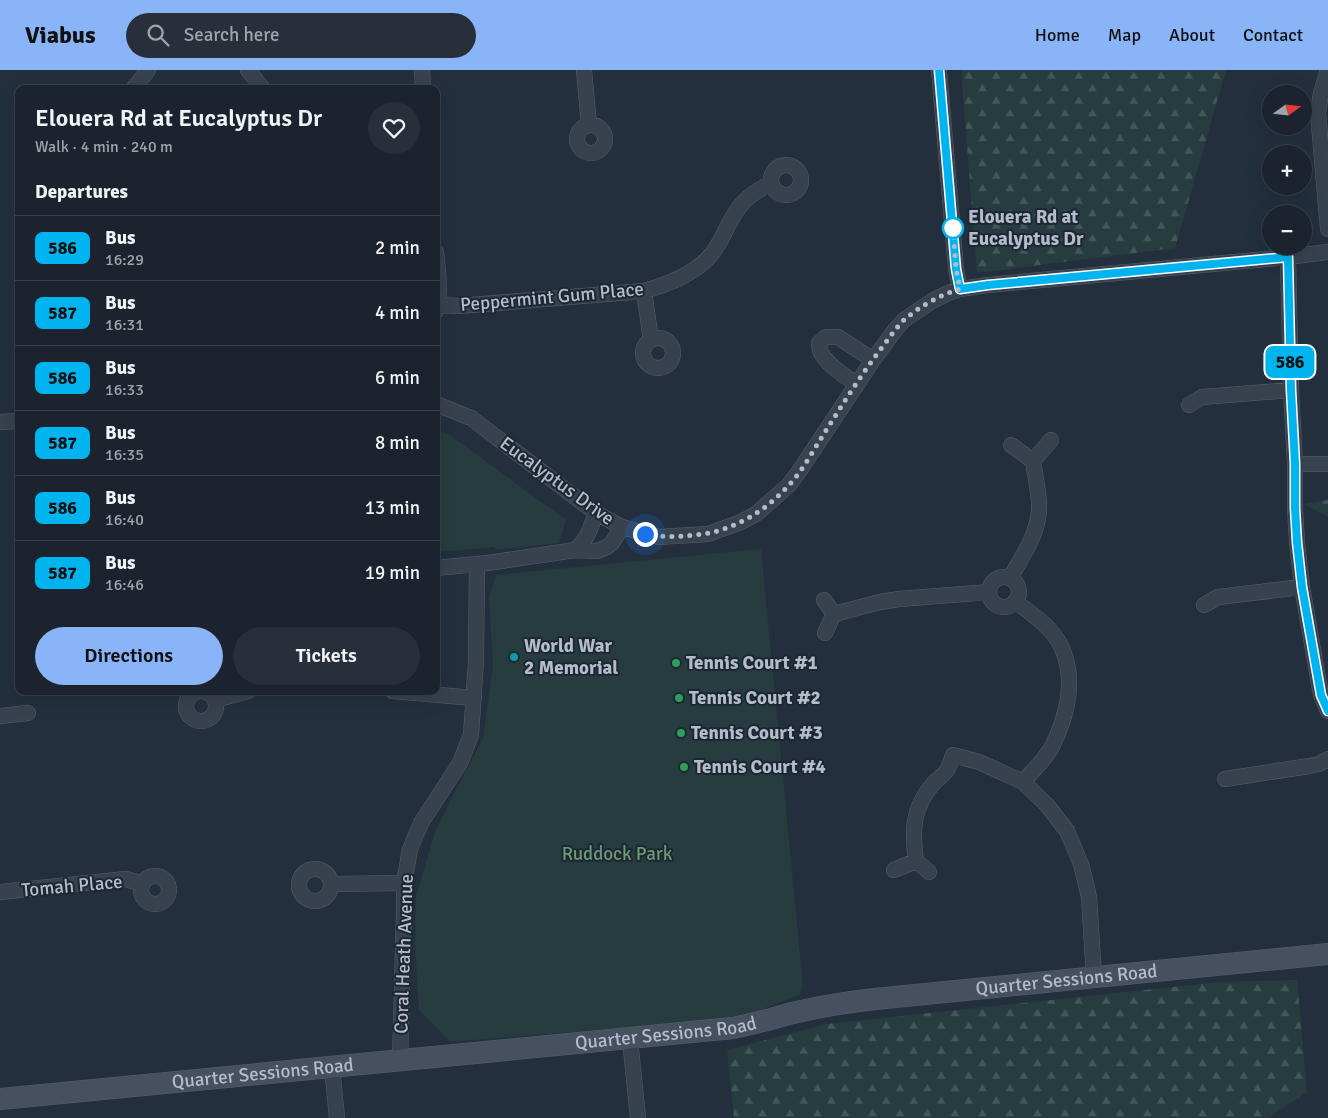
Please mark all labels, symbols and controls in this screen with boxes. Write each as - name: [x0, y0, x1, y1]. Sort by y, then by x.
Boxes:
- search box: [126, 13, 476, 58]
- text: Viabus: [25, 20, 96, 50]
- icon: search: [144, 21, 172, 49]
- text: Search here: [184, 23, 279, 47]
- text: Home: [1035, 24, 1080, 46]
- text: Map: [1108, 24, 1141, 46]
- text: About: [1169, 24, 1215, 46]
- text: Contact: [1243, 24, 1303, 46]
- north arrow: [1262, 85, 1312, 135]
- map controls: [1262, 85, 1312, 255]
- button: heart: [368, 102, 420, 154]
- text: Elouera Rd at Eucalyptus Dr: [35, 103, 322, 133]
- text: Walk · 4 min · 240 m: [35, 137, 173, 157]
- button: +: [1262, 145, 1312, 195]
- text: Departures: [35, 180, 128, 204]
- place label: Elouera Rd at Eucalyptus Dr: [968, 205, 1084, 251]
- button: −: [1262, 205, 1312, 255]
- marker: Elouera Rd at Eucalyptus Dr: [942, 217, 964, 239]
- text: Bus: [105, 226, 136, 250]
- text: 2 min: [375, 236, 420, 260]
- text: 586: [48, 237, 77, 259]
- text: 16:29: [105, 250, 144, 270]
- street label: Peppermint Gum Place: [459, 277, 645, 317]
- text: Bus: [105, 291, 136, 315]
- text: 4 min: [375, 301, 420, 325]
- text: 587: [48, 302, 77, 324]
- text: 16:31: [105, 315, 144, 335]
- line badge: 586: [1261, 346, 1319, 378]
- text: 586: [1275, 351, 1305, 373]
- text: Bus: [105, 356, 136, 380]
- text: 6 min: [375, 366, 420, 390]
- text: 586: [48, 367, 77, 389]
- text: 16:33: [105, 380, 144, 400]
- text: Bus: [105, 421, 136, 445]
- text: 8 min: [375, 431, 420, 455]
- street label: Eucalyptus Drive: [495, 431, 619, 531]
- text: 587: [48, 432, 77, 454]
- text: 16:35: [105, 445, 144, 465]
- text: Bus: [105, 486, 136, 510]
- text: 13 min: [365, 496, 420, 520]
- text: 586: [48, 497, 77, 519]
- text: 16:40: [105, 510, 144, 530]
- your location: [633, 522, 658, 547]
- text: Bus: [105, 551, 136, 575]
- text: 19 min: [365, 561, 420, 585]
- text: 587: [48, 562, 77, 584]
- text: 16:46: [105, 575, 144, 595]
- button: Directions: [35, 627, 223, 685]
- button: Tickets: [233, 627, 420, 685]
- place label: World War 2 Memorial: [524, 634, 618, 680]
- marker: World War 2 Memorial: [508, 651, 520, 663]
- place label: Tennis Court #1: [686, 651, 818, 675]
- marker: Tennis Court #1: [670, 657, 682, 669]
- place label: Tennis Court #2: [689, 686, 821, 710]
- marker: Tennis Court #2: [673, 692, 685, 704]
- place label: Tennis Court #3: [691, 721, 823, 745]
- marker: Tennis Court #3: [675, 727, 687, 739]
- place label: Tennis Court #4: [694, 755, 826, 779]
- marker: Tennis Court #4: [678, 761, 690, 773]
- park label: Ruddock Park: [562, 842, 673, 866]
- street label: Tomah Place: [21, 870, 123, 902]
- street label: Coral Heath Avenue: [389, 874, 419, 1034]
- street label: Quarter Sessions Road: [975, 959, 1158, 1001]
- street label: Quarter Sessions Road: [574, 1011, 759, 1055]
- street label: Quarter Sessions Road: [171, 1053, 355, 1094]

